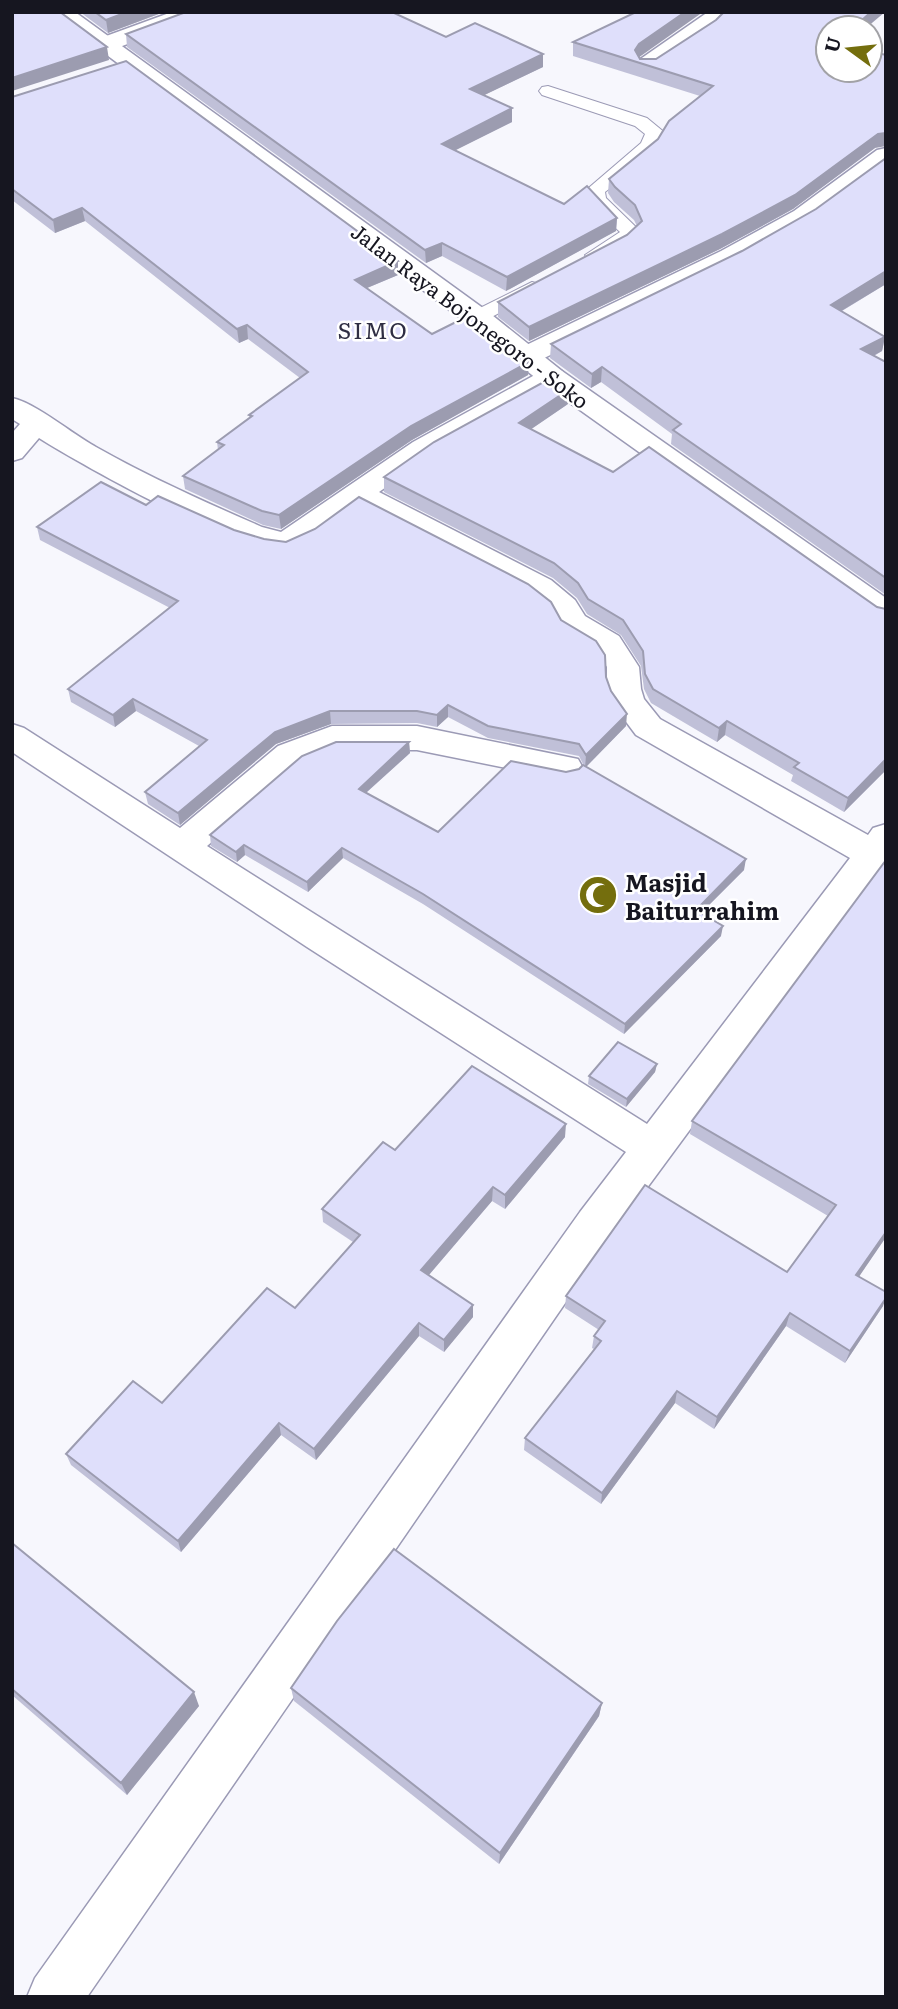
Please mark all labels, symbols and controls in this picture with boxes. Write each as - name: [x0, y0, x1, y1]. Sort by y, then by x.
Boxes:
- north arrow: [814, 14, 884, 84]
- text: U: [816, 33, 847, 55]
- street label: Jalan Raya Bojonegoro - Soko: [346, 215, 596, 415]
- district label: SIMO: [337, 312, 409, 346]
- place label: Masjid Baiturrahim: [625, 864, 779, 927]
- mosque icon: Masjid Baiturrahim: [577, 874, 619, 916]

